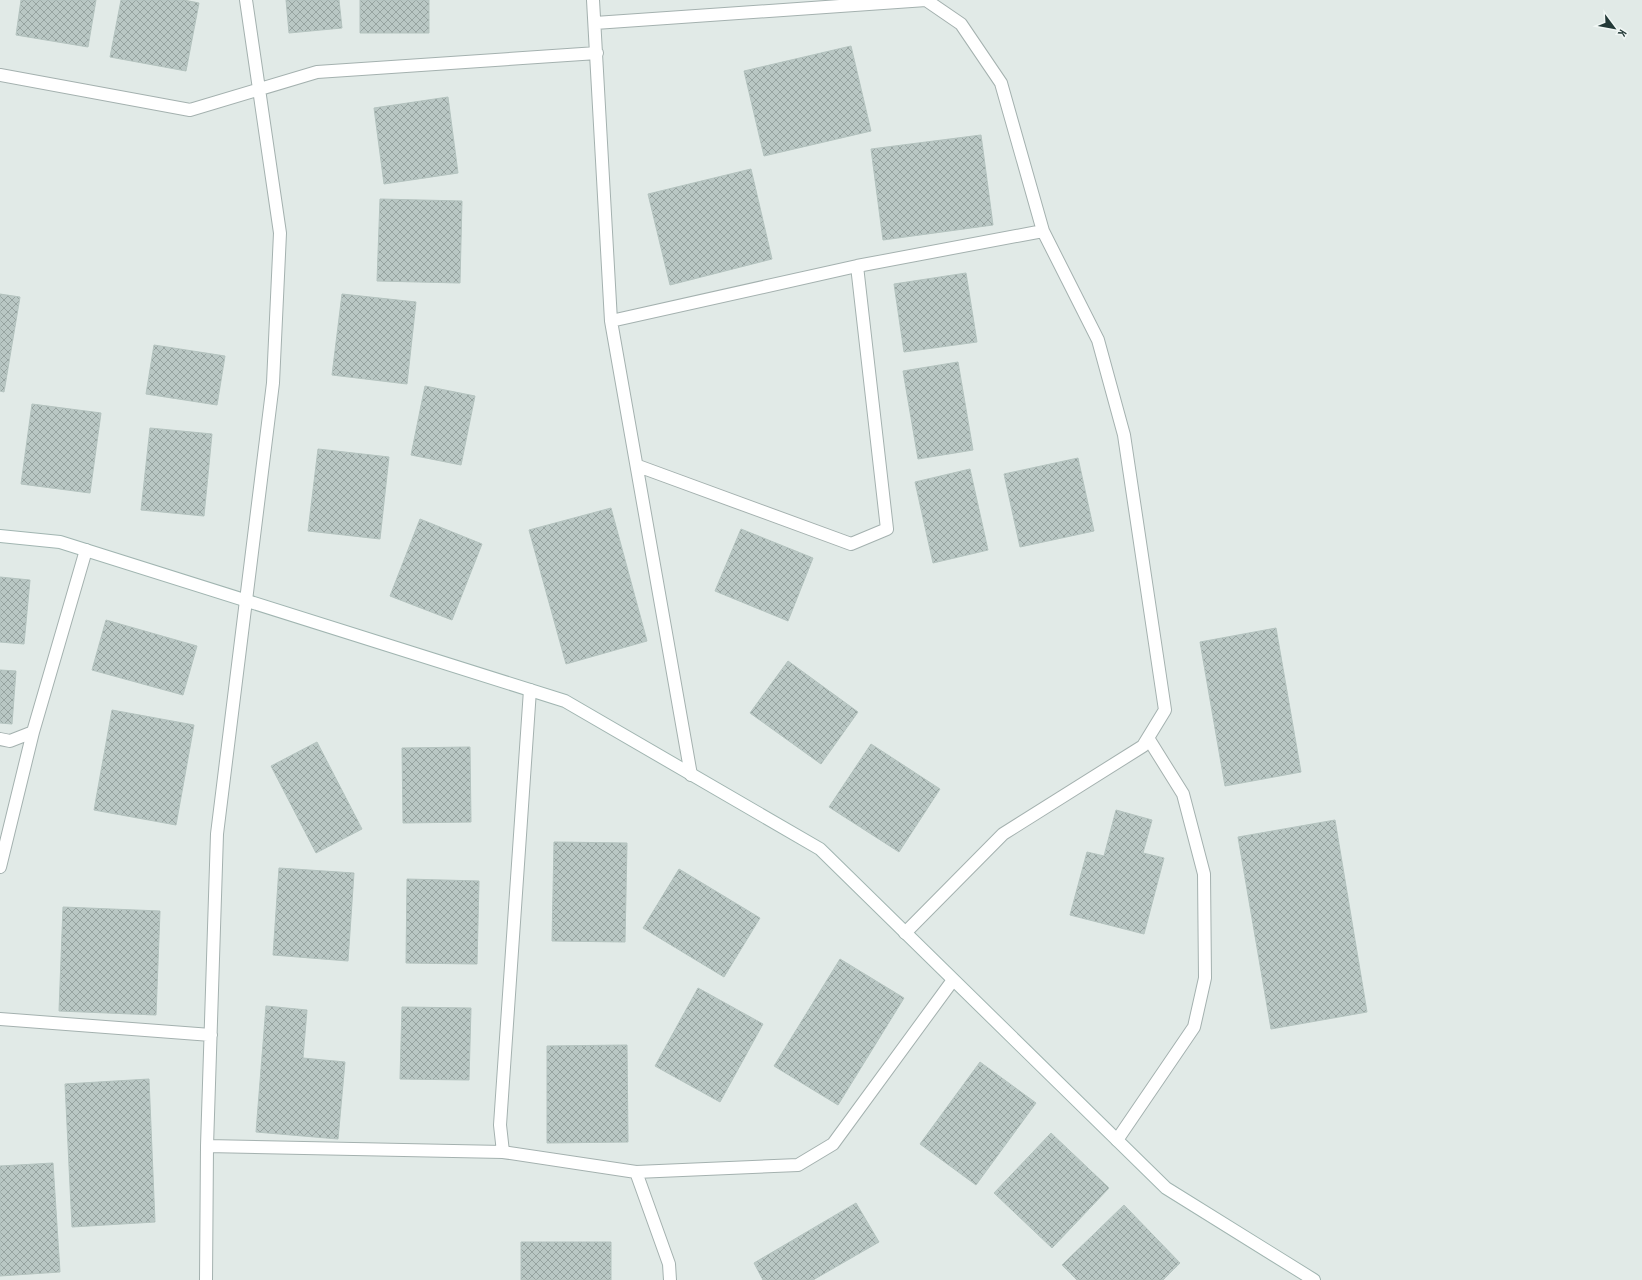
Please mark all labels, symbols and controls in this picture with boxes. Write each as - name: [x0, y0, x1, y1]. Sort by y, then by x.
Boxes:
- north arrow: [1594, 8, 1634, 48]
- text: K: [1615, 27, 1630, 40]

